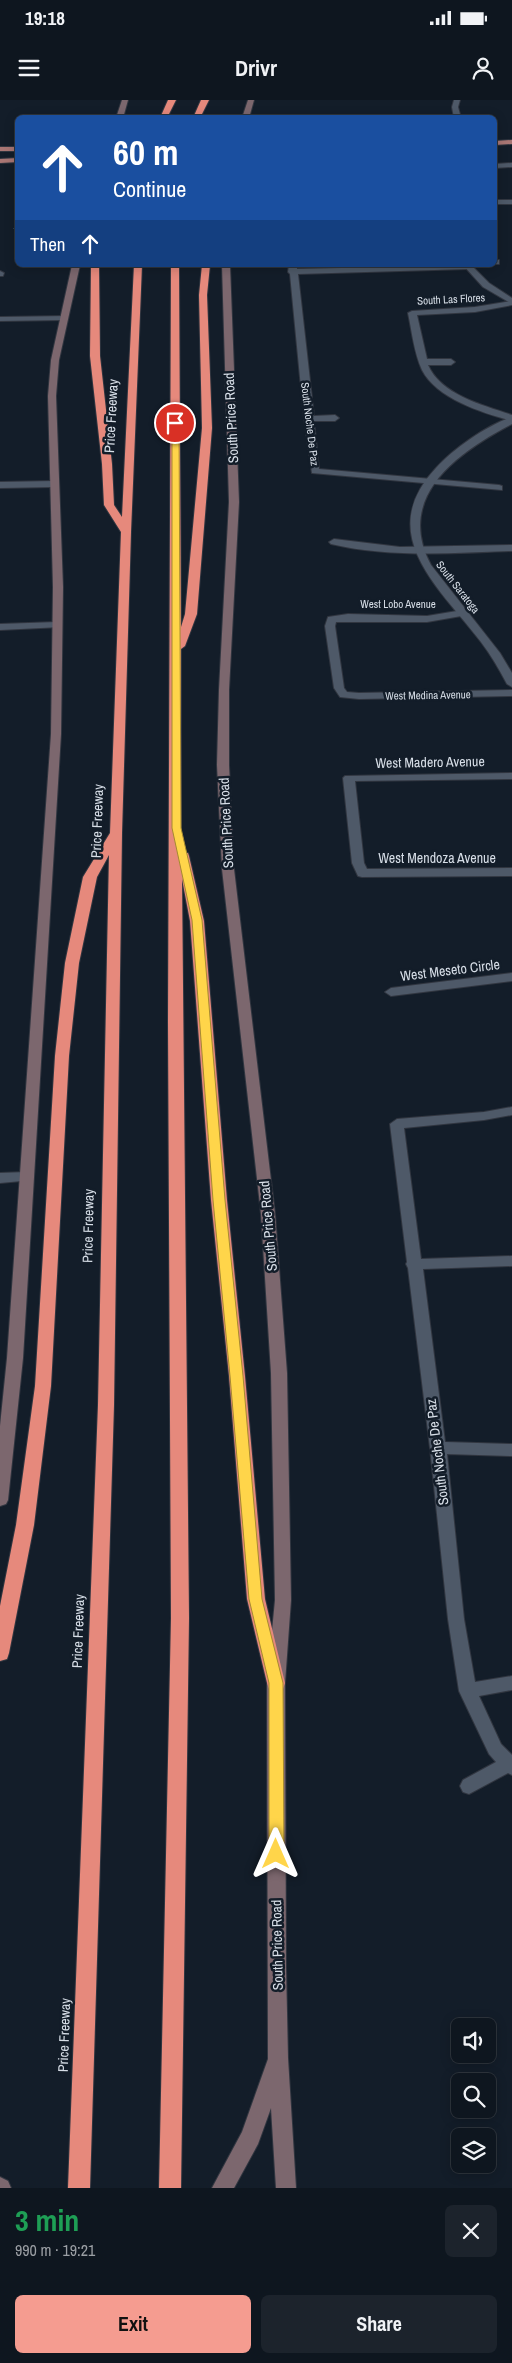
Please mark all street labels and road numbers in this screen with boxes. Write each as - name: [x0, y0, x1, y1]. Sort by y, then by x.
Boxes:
- street label: South Las Flores: [417, 290, 486, 308]
- street label: South Price Road: [220, 372, 242, 464]
- street label: Price Freeway: [100, 378, 122, 453]
- street label: South Noche De Paz: [298, 381, 322, 467]
- street label: South Saratoga: [433, 558, 483, 616]
- street label: West Lobo Avenue: [360, 597, 436, 611]
- street label: West Medina Avenue: [385, 687, 471, 703]
- street label: West Madero Avenue: [375, 752, 485, 772]
- street label: South Price Road: [215, 777, 237, 869]
- street label: Price Freeway: [87, 783, 107, 858]
- street label: West Mendoza Avenue: [378, 849, 496, 867]
- street label: West Meseto Circle: [399, 955, 501, 985]
- street label: South Price Road: [255, 1180, 281, 1272]
- street label: Price Freeway: [78, 1189, 98, 1263]
- street label: South Noche De Paz: [422, 1397, 452, 1506]
- street label: Price Freeway: [68, 1593, 88, 1668]
- street label: South Price Road: [267, 1900, 287, 1990]
- street label: Price Freeway: [54, 1997, 74, 2072]

